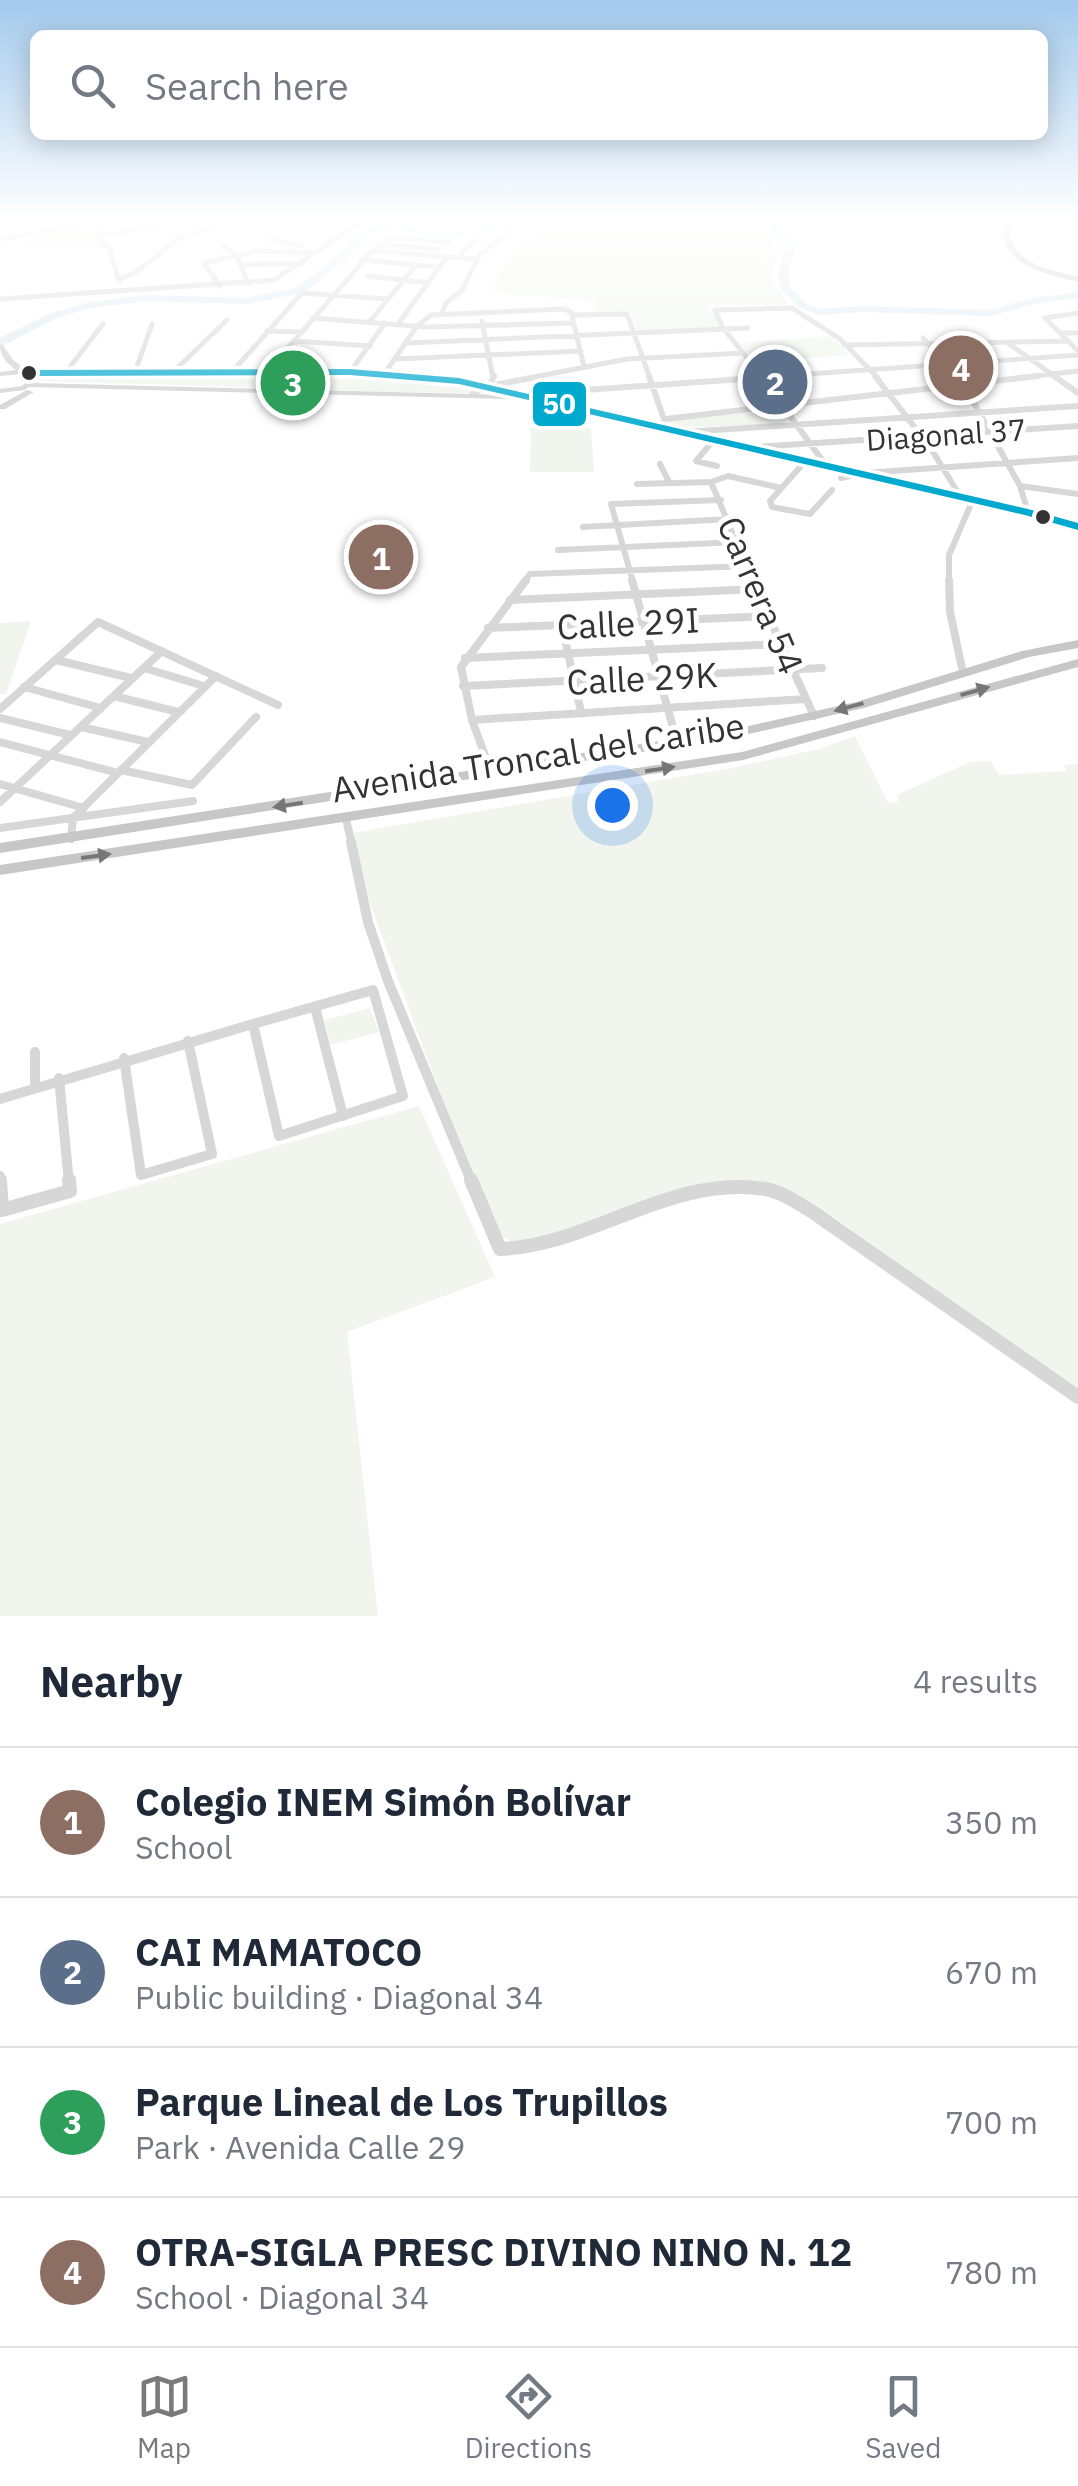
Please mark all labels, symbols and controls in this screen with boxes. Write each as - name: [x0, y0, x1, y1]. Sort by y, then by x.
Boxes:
- search box: [30, 30, 1048, 140]
- icon: search: [65, 58, 120, 113]
- text: Search here: [145, 61, 349, 110]
- pin: 4: [928, 330, 994, 406]
- pin: 2: [742, 344, 808, 420]
- pin: 3: [260, 346, 326, 420]
- unlabelled marker: [19, 363, 39, 383]
- line badge: 50: [531, 380, 588, 428]
- text: 50: [542, 385, 576, 422]
- street label: Diagonal 37: [865, 409, 1027, 459]
- unlabelled marker: [1033, 507, 1053, 527]
- street label: Carrera 54: [707, 509, 815, 681]
- pin: 1: [348, 520, 414, 594]
- street label: Calle 29I: [556, 596, 700, 650]
- street label: Calle 29K: [565, 651, 719, 705]
- one-way arrow: [960, 683, 991, 698]
- one-way arrow: [833, 700, 864, 715]
- street label: Avenida Troncal del Caribe: [328, 702, 748, 812]
- one-way arrow: [645, 761, 676, 776]
- your location: [587, 780, 638, 831]
- one-way arrow: [272, 797, 303, 813]
- one-way arrow: [81, 847, 113, 863]
- text: Nearby: [40, 1654, 182, 1709]
- text: 4 results: [913, 1660, 1038, 1702]
- text: Colegio INEM Simón Bolívar: [135, 1777, 631, 1826]
- text: 1: [63, 1801, 82, 1843]
- text: 350 m: [945, 1801, 1038, 1843]
- text: School: [135, 1826, 232, 1868]
- text: CAI MAMATOCO: [135, 1927, 422, 1976]
- text: 2: [63, 1951, 82, 1993]
- text: 670 m: [945, 1951, 1038, 1993]
- text: Public building · Diagonal 34: [135, 1976, 543, 2018]
- text: Parque Lineal de Los Trupillos: [135, 2077, 668, 2126]
- text: 3: [63, 2101, 82, 2143]
- text: 700 m: [945, 2101, 1038, 2143]
- text: Park · Avenida Calle 29: [135, 2126, 465, 2168]
- text: OTRA-SIGLA PRESC DIVINO NINO N. 12: [135, 2227, 852, 2276]
- text: 4: [63, 2251, 82, 2293]
- text: 780 m: [945, 2251, 1038, 2293]
- text: School · Diagonal 34: [135, 2276, 429, 2318]
- tab: Map: [137, 2369, 192, 2466]
- tab: Directions: [465, 2369, 592, 2466]
- tab: Saved: [865, 2369, 941, 2466]

